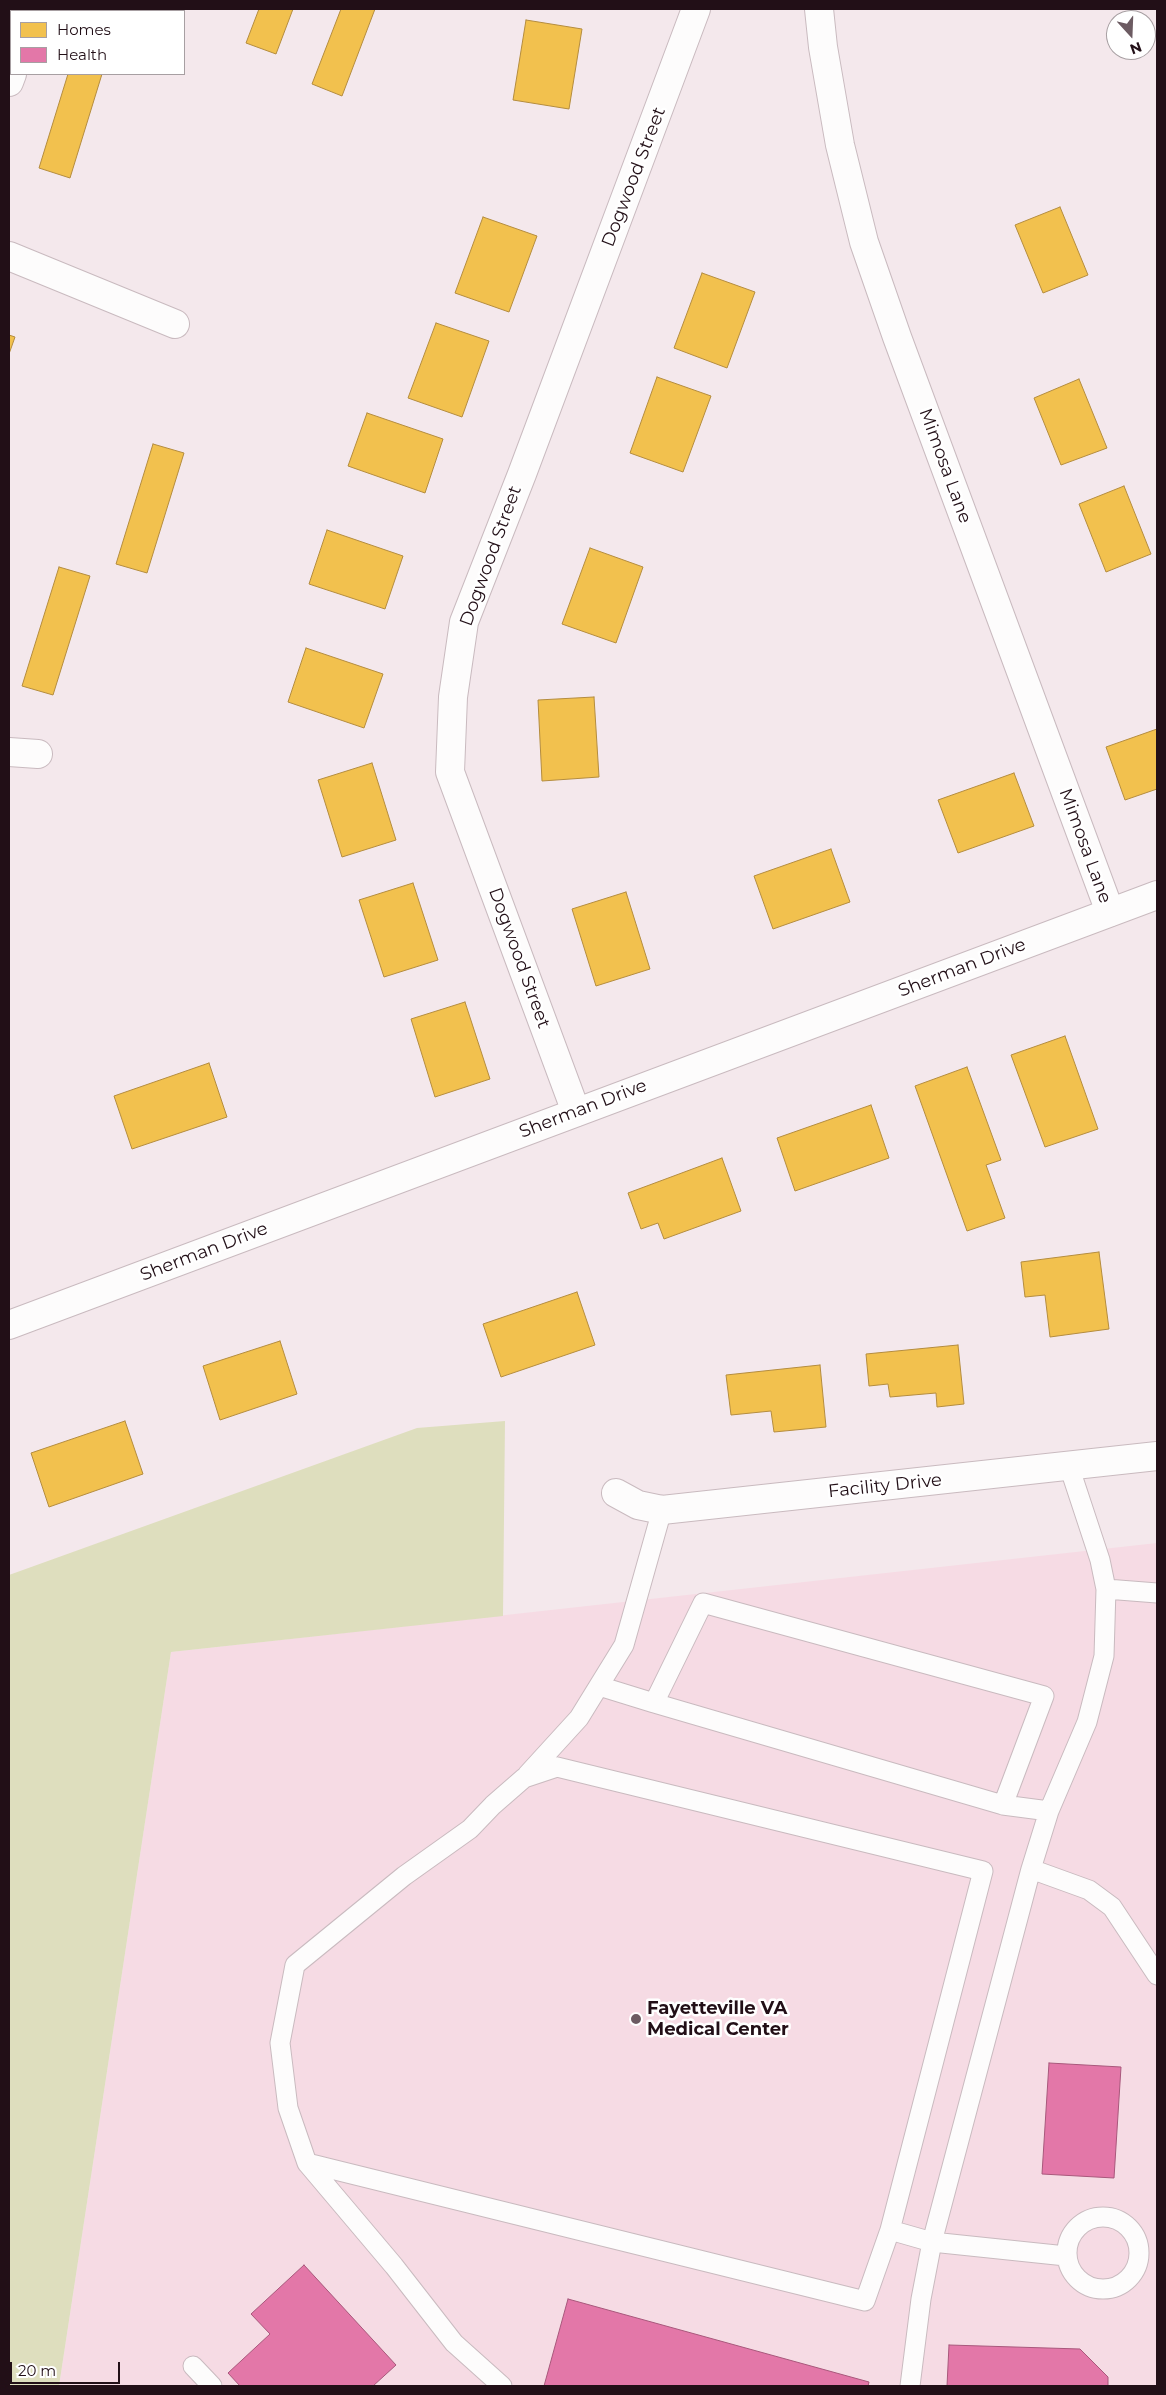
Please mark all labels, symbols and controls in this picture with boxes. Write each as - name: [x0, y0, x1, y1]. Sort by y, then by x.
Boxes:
- legend: [10, 10, 185, 75]
- north arrow: [1106, 10, 1156, 60]
- text: Homes: [57, 20, 111, 39]
- text: N: [1127, 38, 1144, 59]
- text: Health: [57, 45, 107, 64]
- street label: Dogwood Street: [597, 104, 671, 250]
- street label: Mimosa Lane: [914, 406, 976, 526]
- street label: Dogwood Street: [456, 483, 526, 629]
- street label: Mimosa Lane: [1054, 786, 1116, 906]
- street label: Dogwood Street: [484, 885, 554, 1031]
- street label: Sherman Drive: [895, 934, 1029, 1002]
- street label: Sherman Drive: [516, 1075, 650, 1143]
- street label: Sherman Drive: [137, 1218, 271, 1286]
- street label: Facility Drive: [827, 1469, 943, 1503]
- place label: Fayetteville VA Medical Center: [647, 1998, 789, 2040]
- marker: Fayetteville VA Medical Center: [629, 2012, 643, 2026]
- scale bar: [12, 2352, 122, 2384]
- text: 20 m: [18, 2361, 56, 2380]

